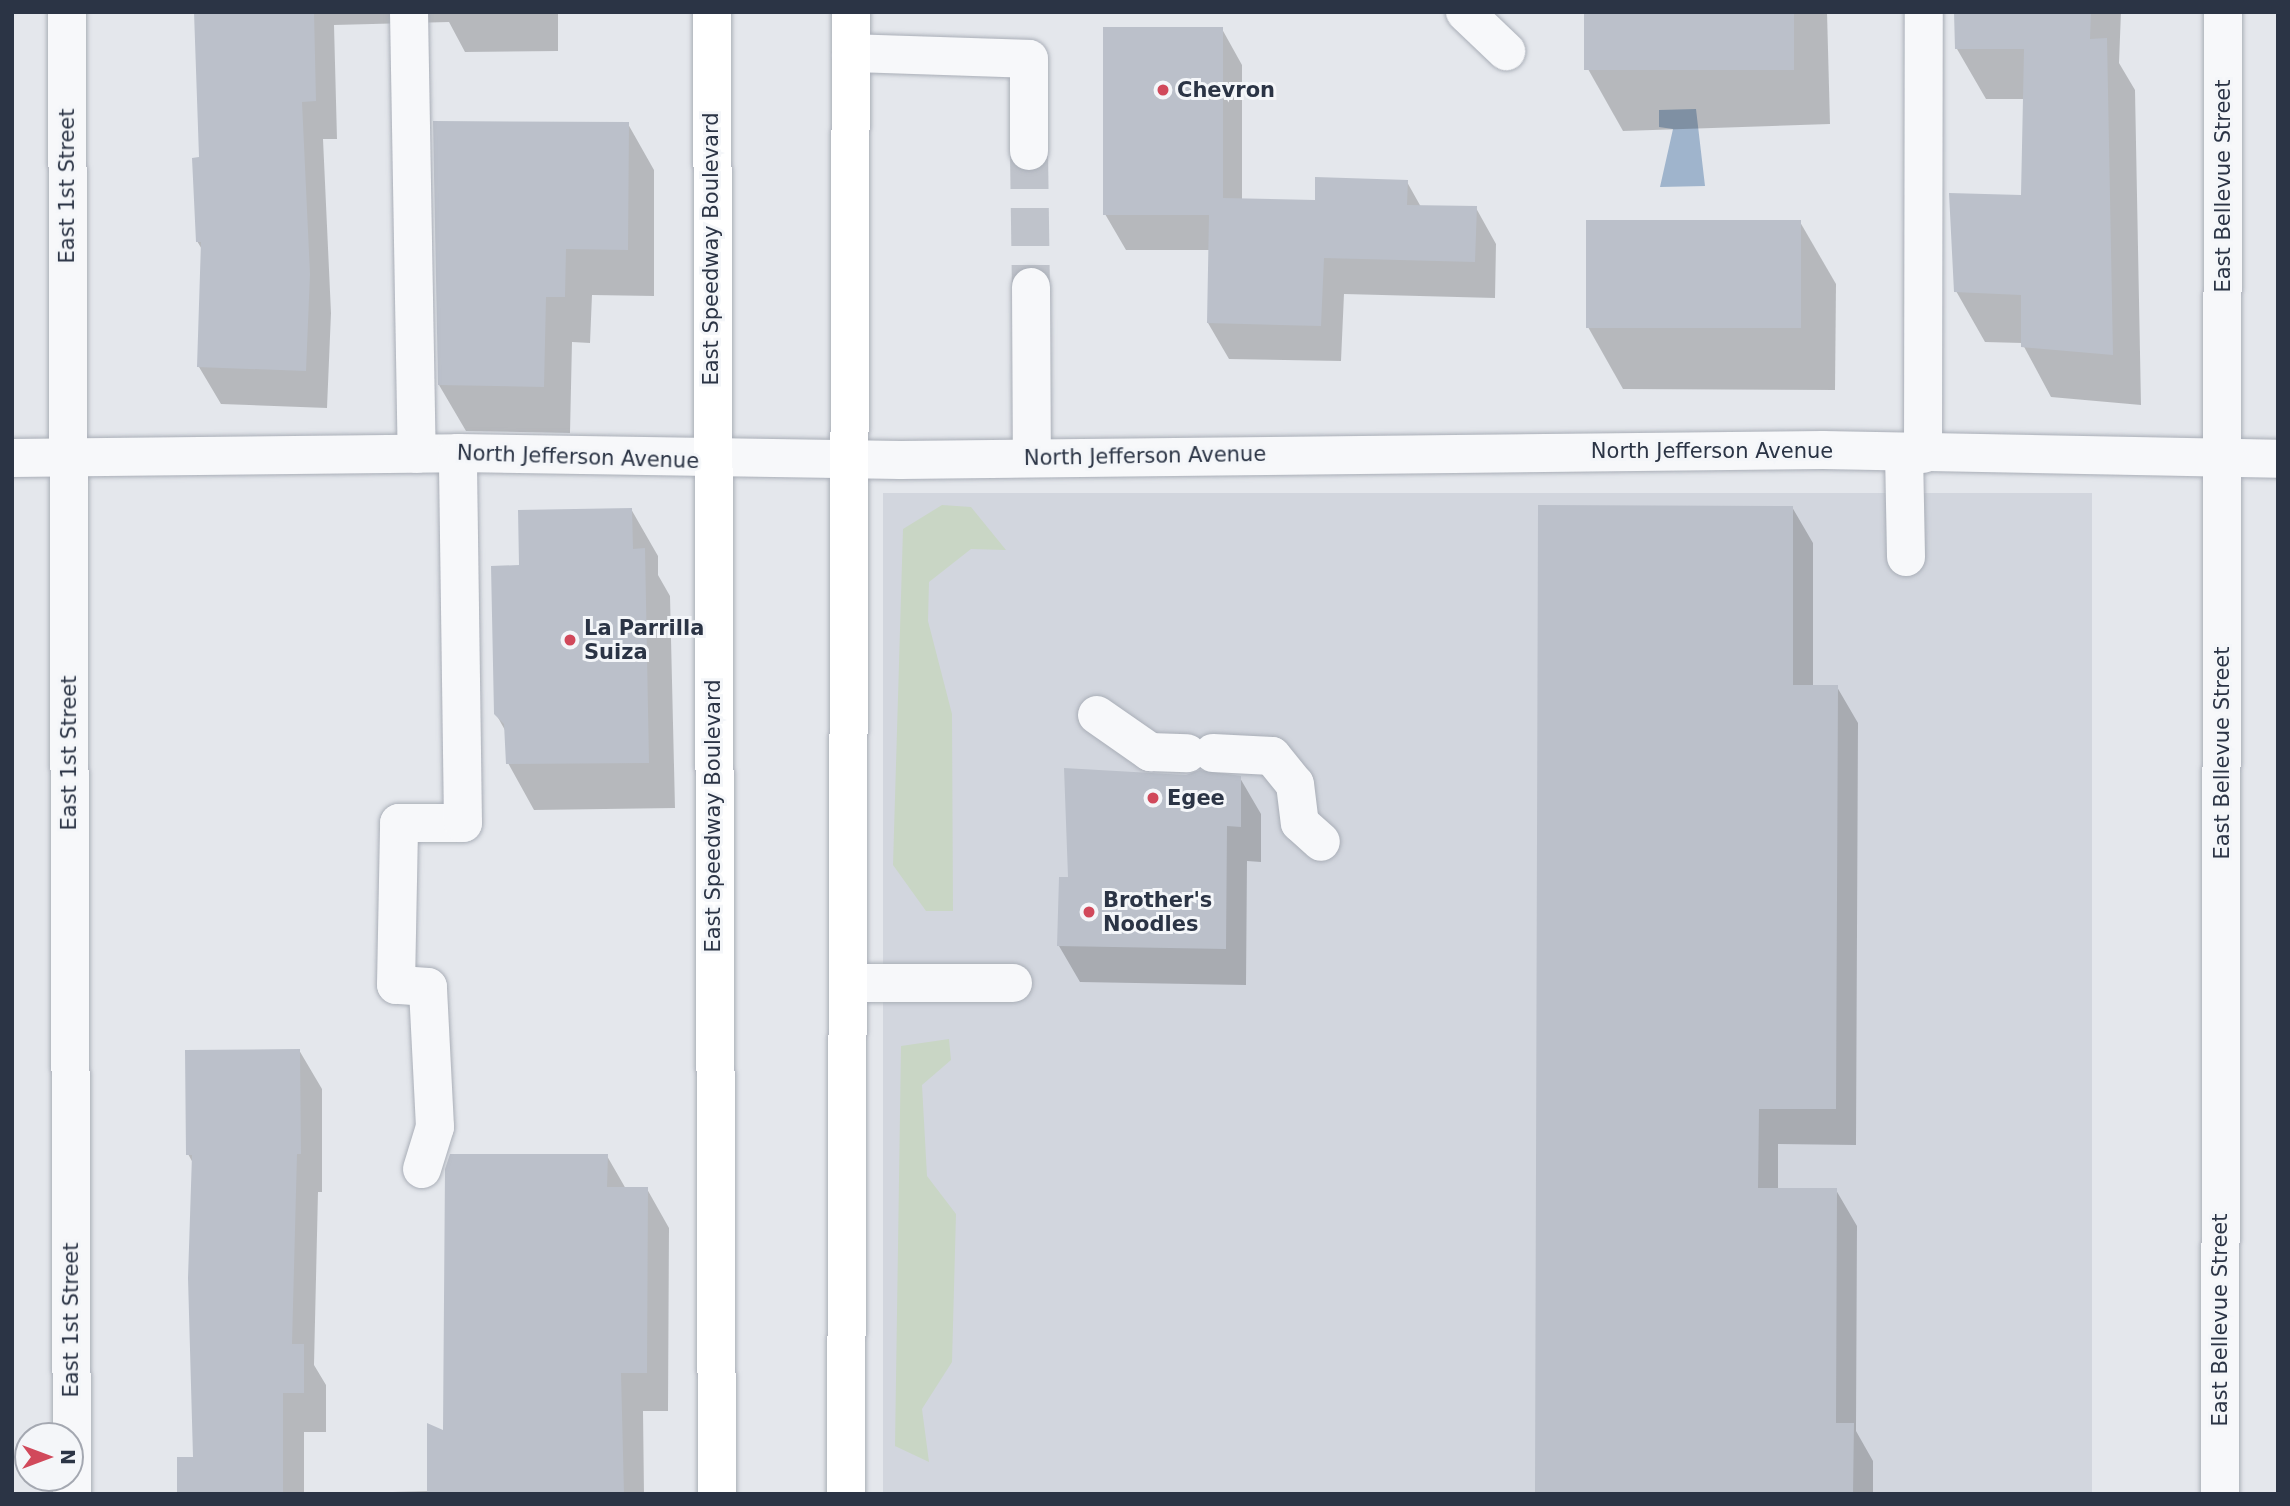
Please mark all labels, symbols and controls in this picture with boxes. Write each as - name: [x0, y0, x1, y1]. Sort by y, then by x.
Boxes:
- place label: Chevron: [1177, 77, 1275, 103]
- street label: East Bellevue Street: [2210, 79, 2236, 293]
- marker: Chevron: [1155, 82, 1171, 98]
- street label: East 1st Street: [54, 108, 80, 264]
- street label: East Speedway Boulevard: [698, 112, 724, 386]
- street label: North Jefferson Avenue: [1591, 438, 1833, 464]
- street label: North Jefferson Avenue: [456, 440, 700, 474]
- street label: North Jefferson Avenue: [1024, 441, 1266, 471]
- place label: La Parrilla Suiza: [584, 615, 704, 665]
- marker: La Parrilla Suiza: [562, 632, 578, 648]
- street label: East Bellevue Street: [2209, 646, 2235, 860]
- street label: East 1st Street: [56, 675, 82, 831]
- street label: East Speedway Boulevard: [700, 679, 726, 953]
- place label: Egee: [1167, 785, 1225, 811]
- marker: Egee: [1145, 790, 1161, 806]
- place label: Brother's Noodles: [1103, 887, 1212, 937]
- marker: Brother's Noodles: [1081, 904, 1097, 920]
- street label: East Bellevue Street: [2207, 1213, 2233, 1427]
- street label: East 1st Street: [58, 1242, 84, 1398]
- north arrow: [14, 1422, 84, 1492]
- text: N: [57, 1449, 79, 1465]

